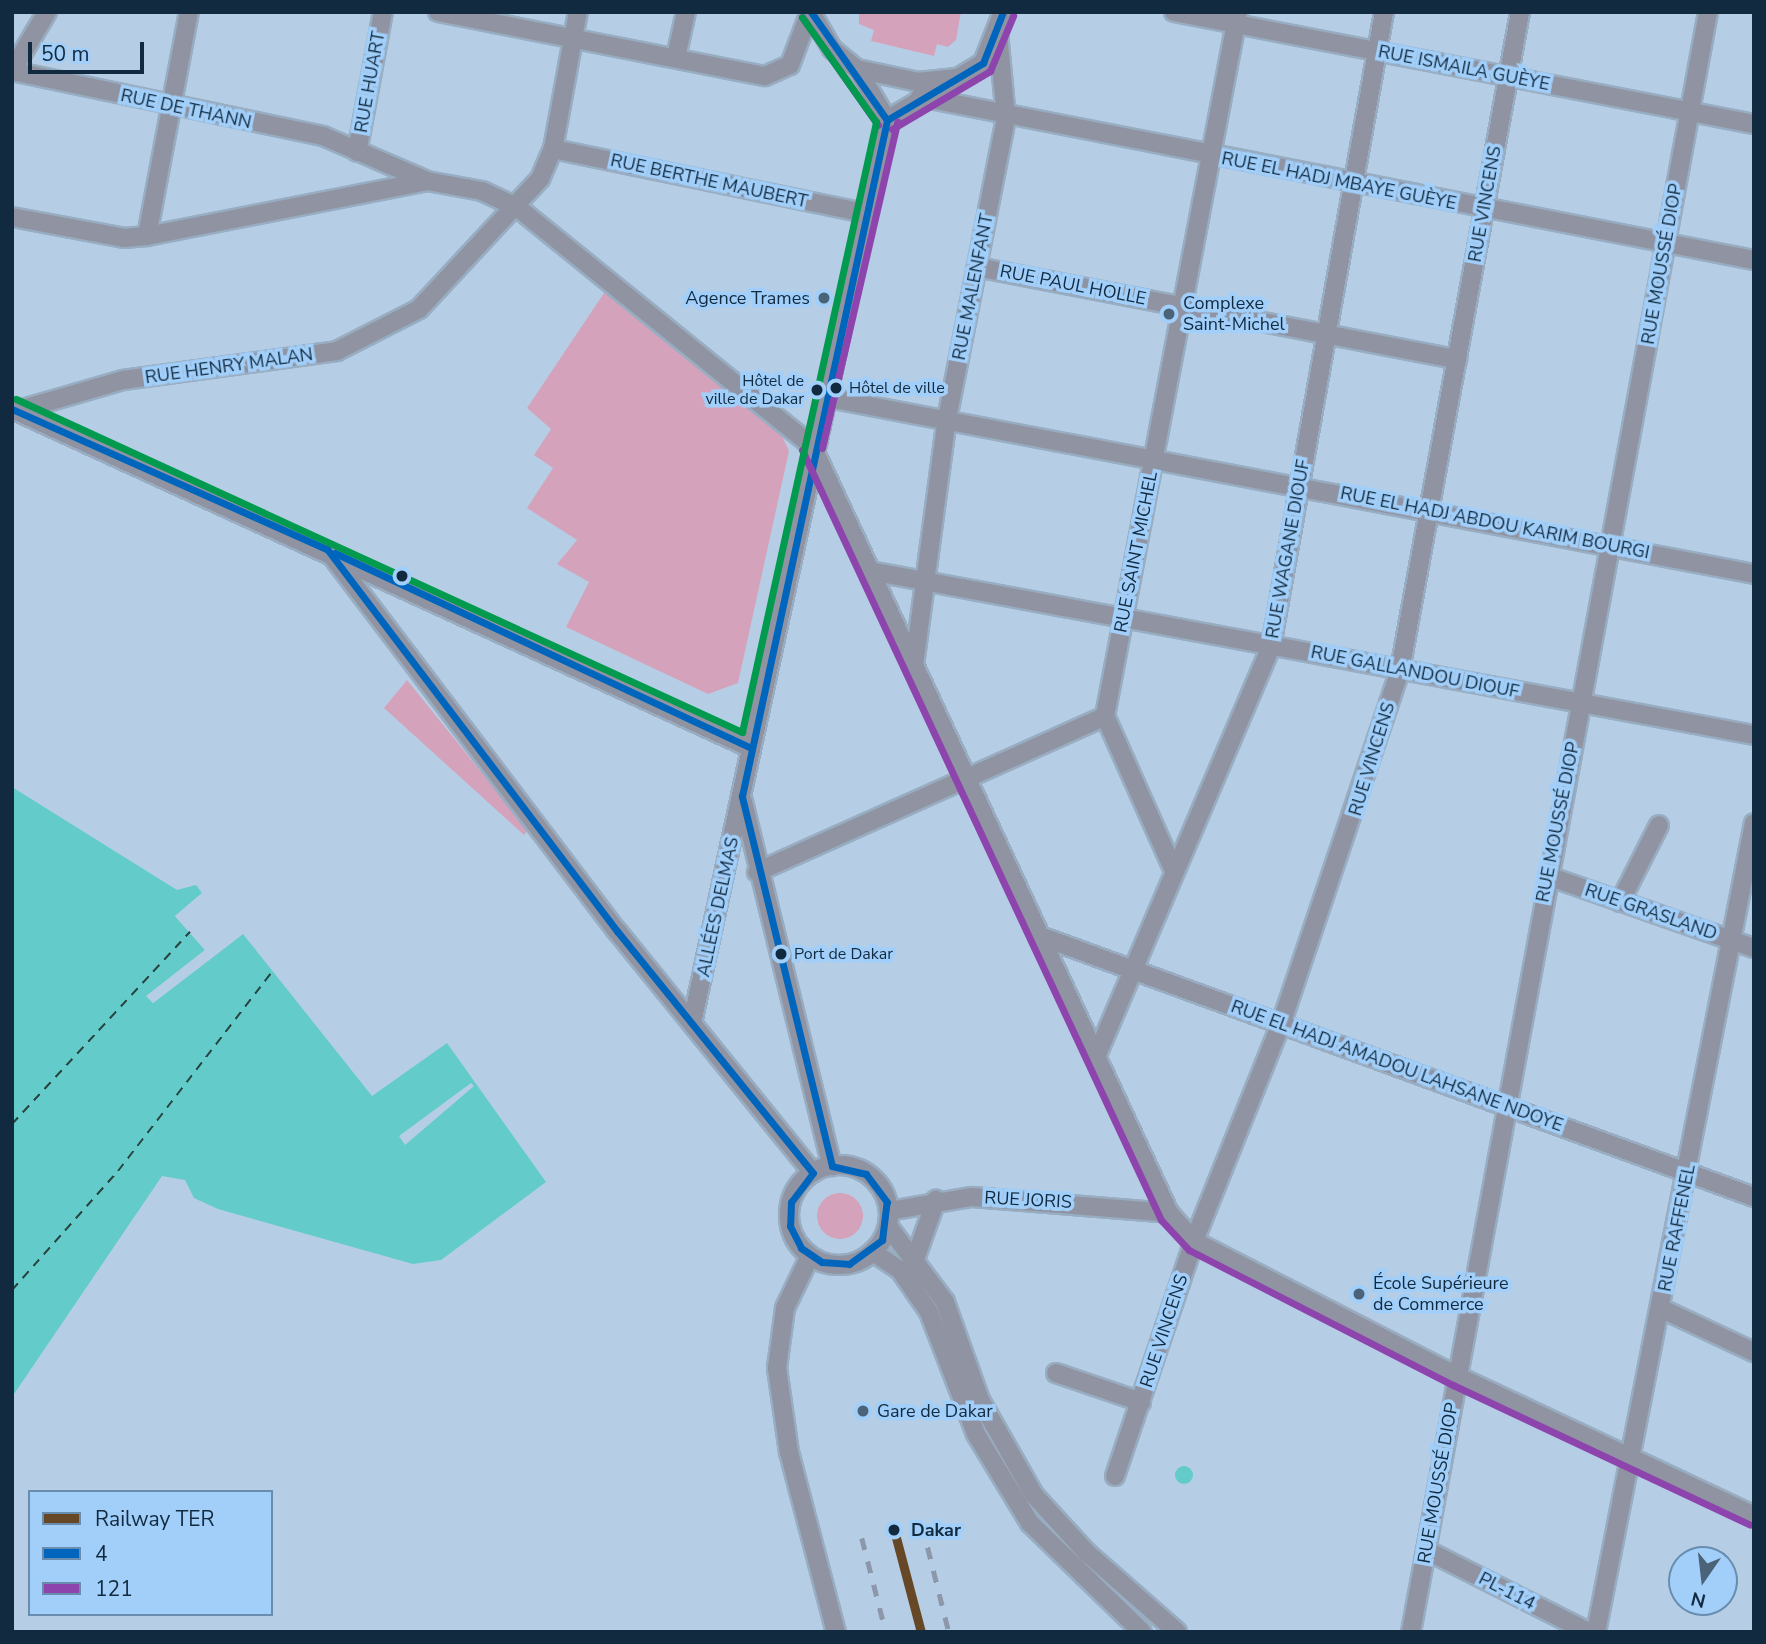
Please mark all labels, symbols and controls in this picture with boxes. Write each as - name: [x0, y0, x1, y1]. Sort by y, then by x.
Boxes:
- scale bar: [32, 28, 147, 72]
- street label: RUE HUART: [350, 30, 390, 134]
- text: 50 m: [41, 40, 90, 68]
- street label: RUE ISMAILA GUÈYE: [1376, 41, 1552, 95]
- street label: RUE DE THANN: [119, 85, 253, 133]
- street label: RUE VINCENS: [1464, 144, 1506, 264]
- street label: RUE EL HADJ MBAYE GUÈYE: [1220, 148, 1458, 214]
- street label: RUE BERTHE MAUBERT: [608, 150, 810, 212]
- street label: RUE MOUSSÉ DIOP: [1637, 182, 1687, 346]
- street label: RUE MALENFANT: [948, 212, 998, 362]
- street label: RUE PAUL HOLLE: [998, 260, 1148, 310]
- place label: Agence Trames: [685, 287, 810, 309]
- marker: Agence Trames: [816, 290, 832, 306]
- place label: Complexe Saint-Michel: [1183, 293, 1285, 336]
- marker: Complexe Saint-Michel: [1161, 306, 1177, 322]
- street label: RUE HENRY MALAN: [144, 344, 314, 388]
- place label: Hôtel de ville de Dakar: [706, 371, 804, 409]
- place label: Hôtel de ville: [849, 378, 945, 398]
- marker: Hôtel de ville: [829, 381, 843, 395]
- marker: Hôtel de ville de Dakar: [810, 383, 824, 397]
- street label: RUE WAGANE DIOUF: [1262, 458, 1314, 640]
- street label: RUE SAINT MICHEL: [1110, 469, 1162, 635]
- street label: RUE EL HADJ ABDOU KARIM BOURGI: [1339, 482, 1651, 564]
- unlabelled marker: [395, 569, 409, 583]
- street label: RUE GALLANDOU DIOUF: [1309, 641, 1521, 703]
- street label: RUE VINCENS: [1344, 700, 1400, 818]
- street label: RUE MOUSSÉ DIOP: [1532, 740, 1584, 904]
- street label: ALLÉES DELMAS: [693, 835, 743, 979]
- street label: RUE GRASLAND: [1582, 879, 1720, 945]
- place label: Port de Dakar: [794, 944, 893, 964]
- marker: Port de Dakar: [774, 947, 788, 961]
- street label: RUE EL HADJ AMADOU LAHSANE NDOYE: [1228, 996, 1566, 1136]
- street label: RUE RAFFENEL: [1654, 1163, 1700, 1293]
- street label: RUE JORIS: [984, 1187, 1072, 1213]
- street label: RUE VINCENS: [1136, 1272, 1192, 1390]
- place label: École Supérieure de Commerce: [1373, 1273, 1508, 1316]
- marker: École Supérieure de Commerce: [1351, 1286, 1367, 1302]
- place label: Gare de Dakar: [877, 1400, 993, 1422]
- street label: RUE MOUSSÉ DIOP: [1413, 1401, 1463, 1565]
- marker: Gare de Dakar: [855, 1403, 871, 1419]
- legend: [28, 1490, 273, 1616]
- text: Railway TER: [95, 1505, 215, 1533]
- marker: Dakar: [883, 1519, 905, 1541]
- place label: Dakar: [911, 1519, 961, 1541]
- text: 4: [95, 1540, 108, 1568]
- north arrow: [1668, 1546, 1738, 1616]
- street label: PL-114: [1475, 1568, 1539, 1614]
- text: 121: [95, 1575, 133, 1603]
- text: N: [1688, 1585, 1708, 1614]

